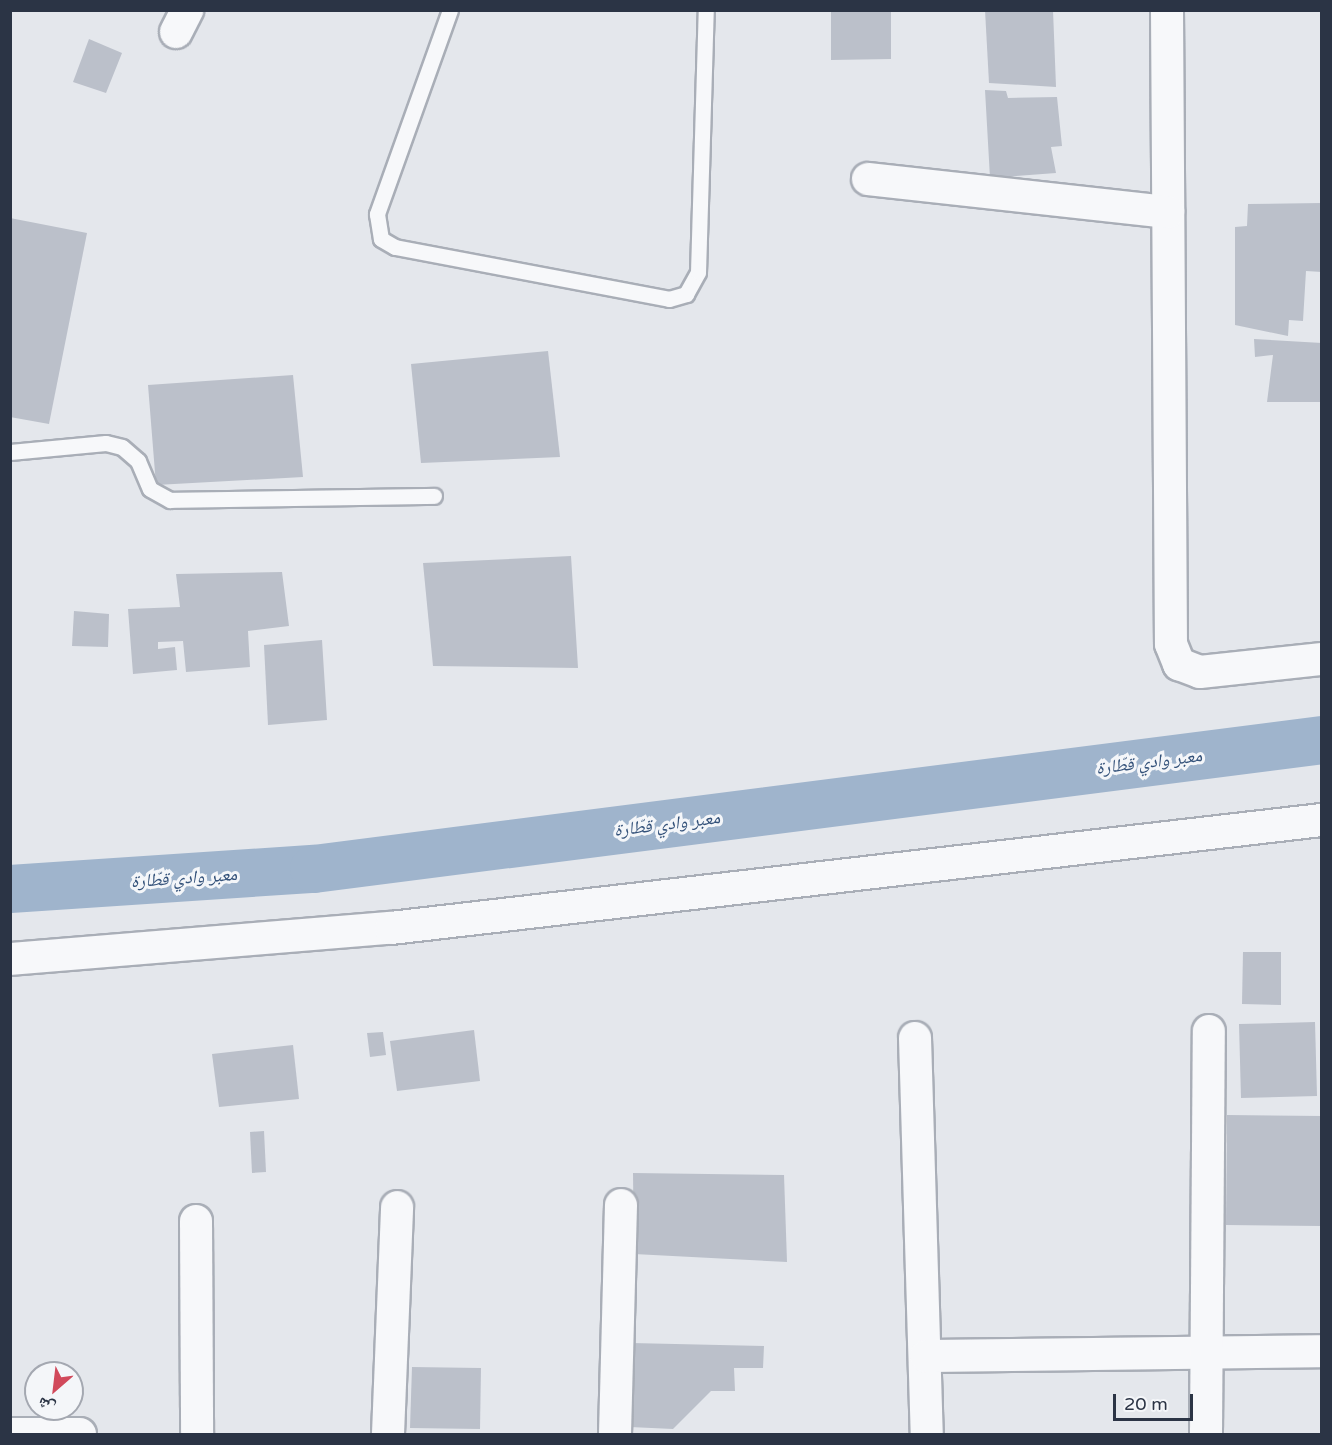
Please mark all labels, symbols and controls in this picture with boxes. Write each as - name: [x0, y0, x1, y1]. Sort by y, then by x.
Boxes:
- water label: معبر وادي قطّارة: [1095, 745, 1203, 779]
- water label: معبر وادي قطّارة: [613, 807, 721, 841]
- water label: معبر وادي قطّارة: [130, 864, 238, 892]
- north arrow: [24, 1361, 84, 1421]
- scale bar: [1116, 1382, 1196, 1420]
- text: ش: [34, 1392, 59, 1418]
- text: 20 m: [1124, 1393, 1168, 1415]

